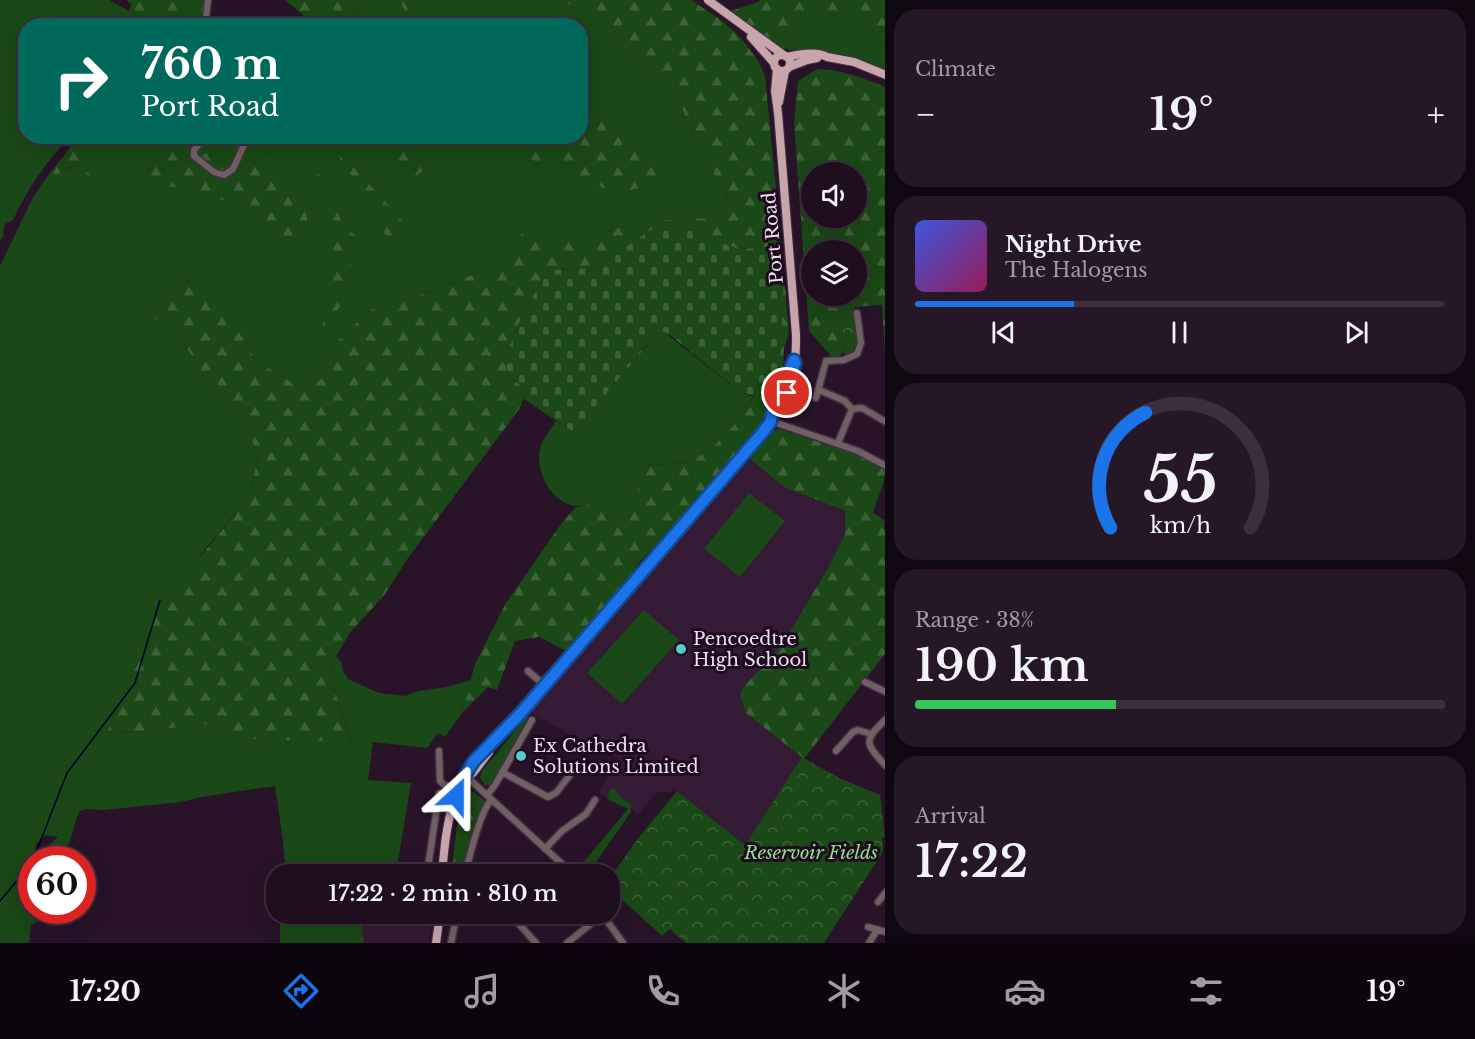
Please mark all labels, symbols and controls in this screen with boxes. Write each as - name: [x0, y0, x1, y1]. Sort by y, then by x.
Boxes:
- text: 760 m: [141, 38, 280, 90]
- icon: right: [42, 42, 120, 120]
- text: Climate: [915, 57, 996, 81]
- text: 19°: [1149, 86, 1214, 142]
- text: Port Road: [141, 90, 279, 123]
- text: −: [915, 94, 936, 135]
- text: +: [1427, 94, 1445, 135]
- map controls: [801, 162, 867, 306]
- button: sound: [801, 162, 867, 228]
- street label: Port Road: [758, 191, 788, 285]
- text: Night Drive: [1005, 231, 1142, 258]
- button: layers: [801, 240, 867, 306]
- text: The Halogens: [1005, 258, 1147, 282]
- icon: previous: [987, 316, 1020, 349]
- icon: pause: [1163, 316, 1196, 349]
- icon: next: [1340, 316, 1373, 349]
- pin: [761, 367, 812, 418]
- icon: arrive: [770, 376, 803, 409]
- text: 55: [1143, 442, 1217, 520]
- text: km/h: [1150, 513, 1211, 540]
- text: Range · 38%: [915, 608, 1034, 632]
- place label: Pencoedtre High School: [693, 628, 807, 671]
- text: 190 km: [915, 637, 1089, 693]
- marker: Pencoedtre High School: [674, 642, 688, 656]
- place label: Ex Cathedra Solutions Limited: [533, 735, 699, 778]
- marker: Ex Cathedra Solutions Limited: [514, 749, 528, 763]
- position arrow: [424, 764, 488, 828]
- text: Arrival: [915, 804, 986, 828]
- text: 17:22: [915, 833, 1028, 889]
- park label: Reservoir Fields: [743, 842, 878, 864]
- speed limit sign: 60: [18, 846, 96, 924]
- text: 17:22 · 2 min · 810 m: [328, 880, 558, 907]
- icon: directions: [280, 970, 322, 1012]
- icon: music: [461, 970, 503, 1012]
- icon: phone: [642, 970, 684, 1012]
- icon: climate: [823, 970, 865, 1012]
- icon: car: [1004, 970, 1046, 1012]
- icon: filters: [1185, 970, 1227, 1012]
- text: 17:20: [70, 975, 141, 1008]
- text: 19°: [1366, 975, 1405, 1008]

